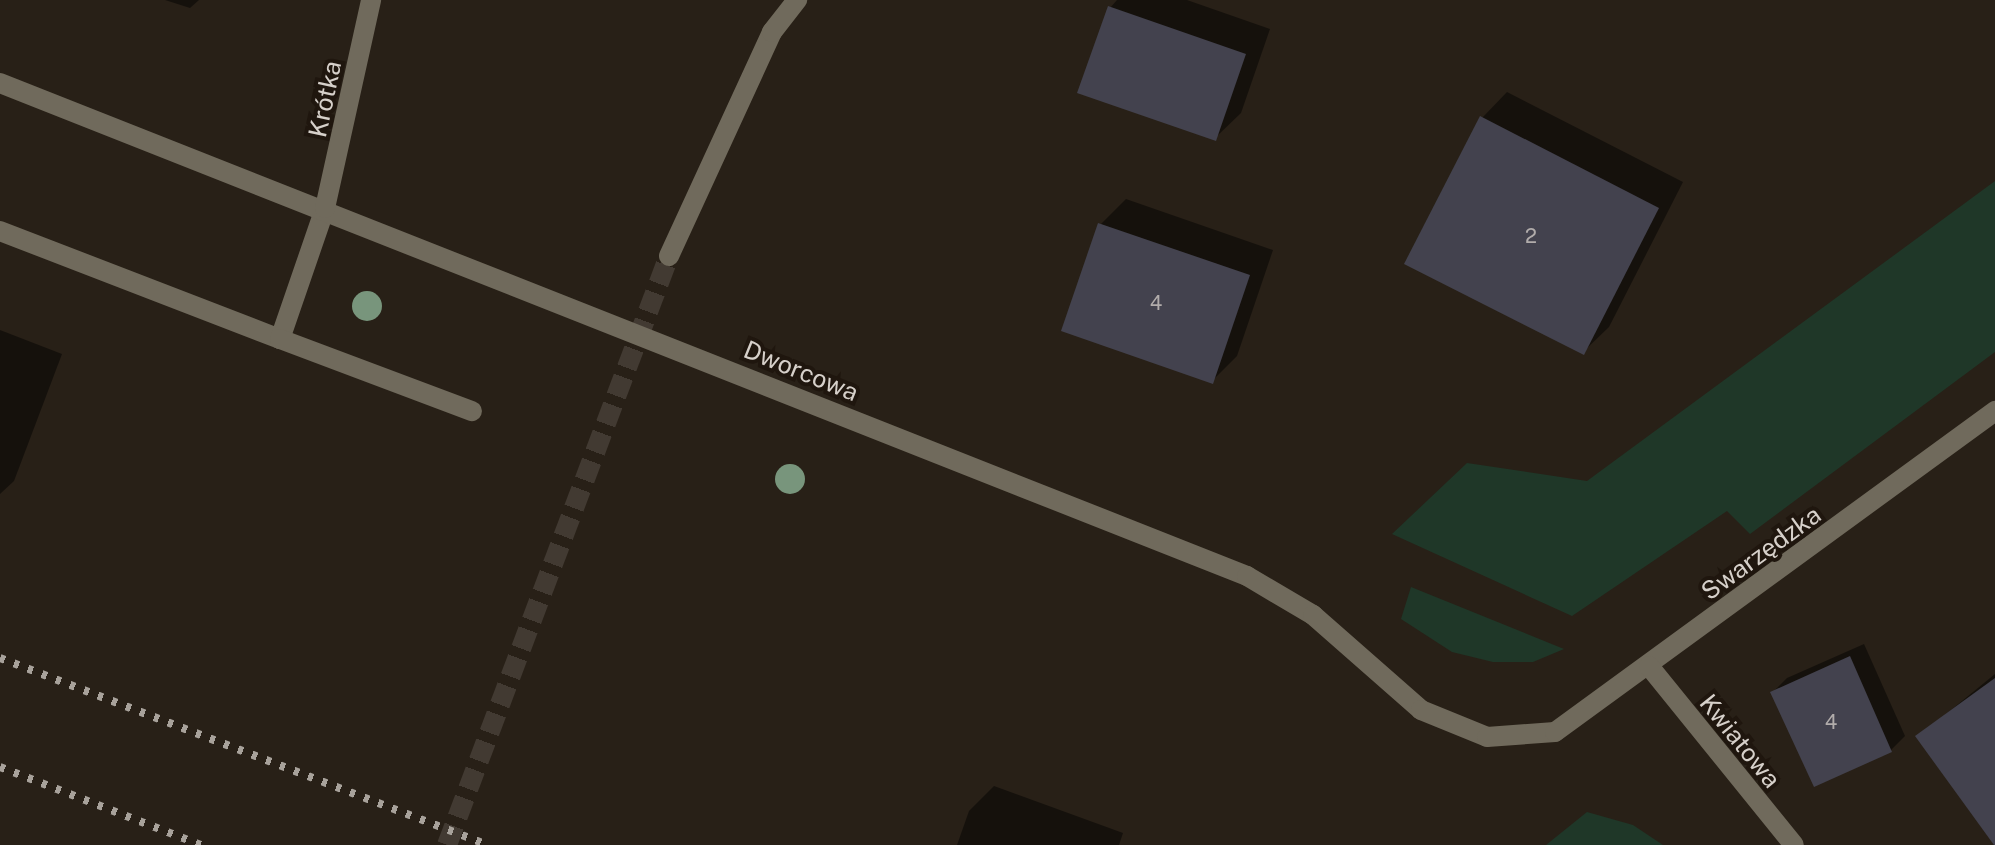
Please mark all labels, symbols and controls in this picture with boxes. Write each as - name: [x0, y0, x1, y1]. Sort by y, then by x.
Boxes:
- street label: Krótka: [302, 58, 348, 140]
- house number: 2: [1525, 224, 1537, 248]
- house number: 4: [1150, 291, 1162, 315]
- street label: Dworcowa: [739, 334, 863, 408]
- street label: Swarzędzka: [1695, 500, 1827, 606]
- street label: Kwiatowa: [1693, 688, 1787, 794]
- house number: 4: [1825, 710, 1837, 734]

